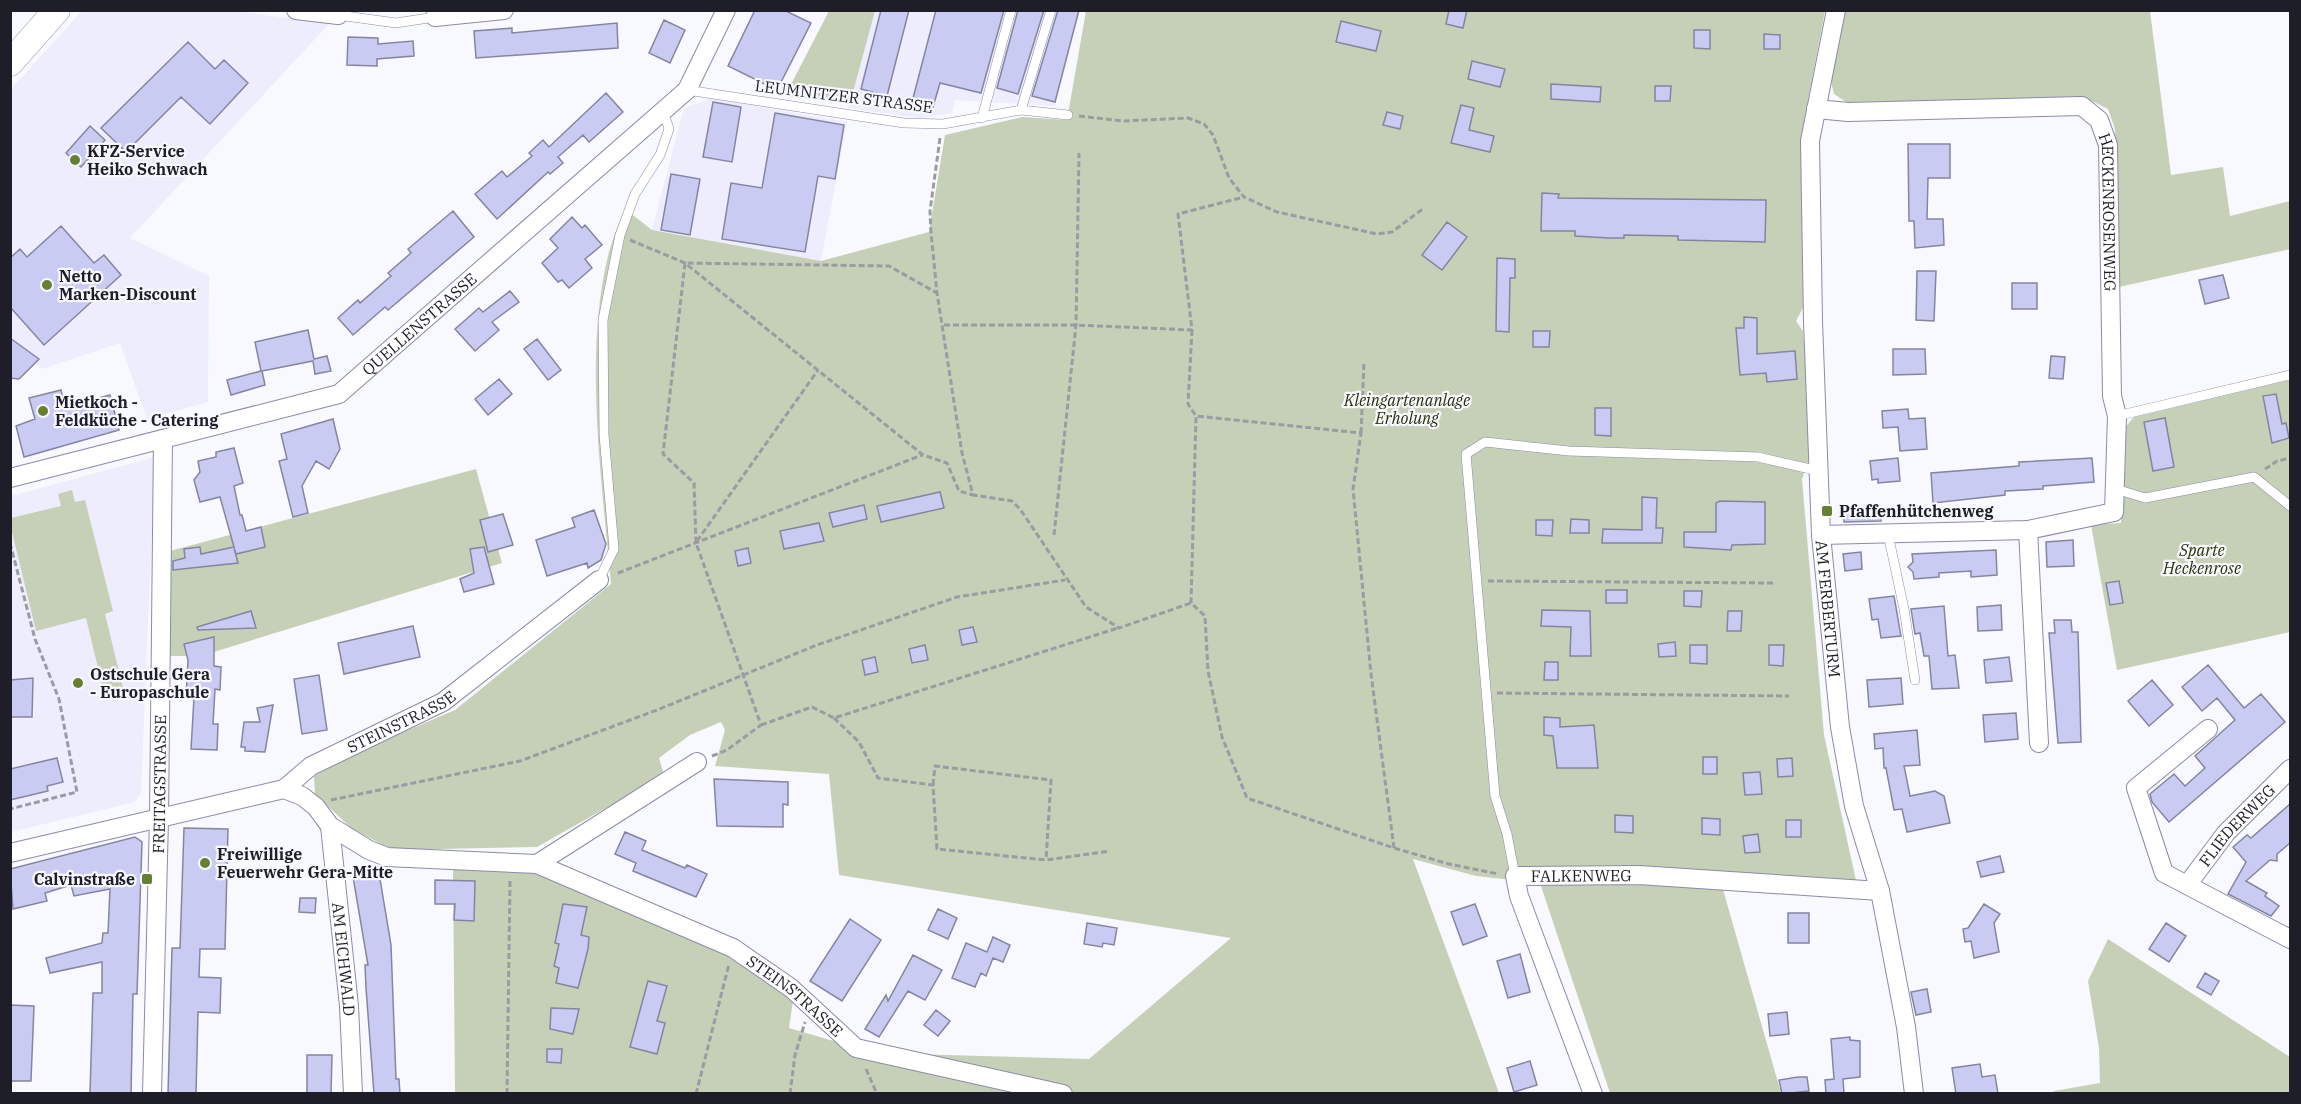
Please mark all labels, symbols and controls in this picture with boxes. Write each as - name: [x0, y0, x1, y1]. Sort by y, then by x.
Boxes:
- street label: LEUMNITZER STRASSE: [754, 75, 934, 117]
- street label: HECKENROSENWEG: [2094, 130, 2120, 292]
- place label: KFZ-Service Heiko Schwach: [87, 141, 208, 179]
- marker: KFZ-Service Heiko Schwach: [68, 153, 82, 167]
- place label: Netto Marken-Discount: [59, 266, 196, 304]
- street label: QUELLENSTRASSE: [358, 268, 481, 379]
- marker: Netto Marken-Discount: [40, 278, 54, 292]
- park label: Kleingartenanlage Erholung: [1343, 390, 1470, 428]
- place label: Mietkoch - Feldküche - Catering: [55, 392, 219, 430]
- marker: Mietkoch - Feldküche - Catering: [36, 404, 50, 418]
- place label: Pfaffenhütchenweg: [1839, 501, 1994, 521]
- marker: Pfaffenhütchenweg: [1820, 504, 1834, 518]
- street label: AM FERBERTURM: [1812, 539, 1845, 679]
- park label: Sparte Heckenrose: [2162, 540, 2241, 578]
- place label: Ostschule Gera - Europaschule: [90, 664, 210, 702]
- marker: Ostschule Gera - Europaschule: [71, 676, 85, 690]
- street label: STEINSTRASSE: [344, 686, 459, 757]
- street label: FREITAGSTRASSE: [148, 715, 170, 854]
- street label: FLIEDERWEG: [2194, 780, 2279, 870]
- place label: Freiwillige Feuerwehr Gera-Mitte: [217, 844, 393, 882]
- marker: Freiwillige Feuerwehr Gera-Mitte: [198, 856, 212, 870]
- street label: FALKENWEG: [1531, 865, 1632, 886]
- place label: Calvinstraße: [34, 869, 135, 889]
- marker: Calvinstraße: [140, 872, 154, 886]
- street label: AM EICHWALD: [328, 901, 359, 1017]
- street label: STEINSTRASSE: [743, 951, 847, 1041]

